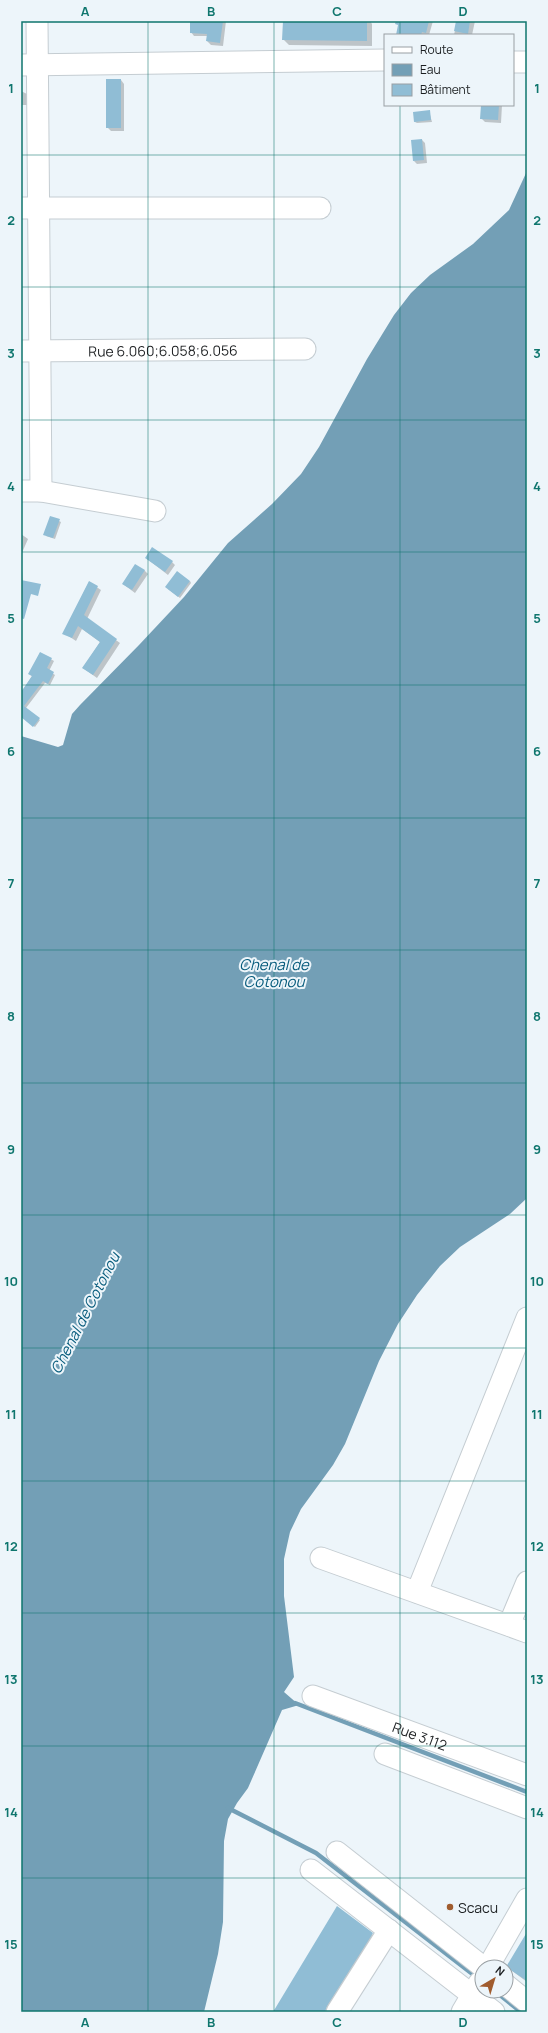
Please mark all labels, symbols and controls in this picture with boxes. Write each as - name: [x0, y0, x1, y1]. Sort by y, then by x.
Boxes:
- text: A: [81, 2, 90, 20]
- text: B: [207, 2, 215, 20]
- text: C: [332, 2, 342, 20]
- text: D: [458, 2, 468, 20]
- legend: [384, 34, 514, 106]
- text: Route: [420, 41, 453, 58]
- text: Eau: [420, 61, 441, 78]
- text: 1: [8, 79, 14, 97]
- text: 1: [534, 79, 540, 97]
- text: Bâtiment: [420, 81, 471, 98]
- text: 2: [7, 211, 15, 229]
- text: 2: [533, 211, 541, 229]
- street label: Rue 6.060;6.058;6.056: [88, 340, 238, 360]
- text: 3: [7, 344, 15, 362]
- text: 3: [533, 344, 541, 362]
- text: 4: [7, 477, 15, 495]
- text: 4: [533, 477, 541, 495]
- text: 5: [7, 609, 15, 627]
- text: 5: [533, 609, 541, 627]
- text: 6: [7, 742, 15, 760]
- text: 6: [533, 742, 541, 760]
- text: 7: [8, 874, 15, 892]
- text: 7: [534, 874, 541, 892]
- water label: Chenal de Cotonou: [239, 954, 310, 992]
- text: 8: [7, 1007, 15, 1025]
- text: 8: [533, 1007, 541, 1025]
- text: 9: [7, 1140, 15, 1158]
- text: 9: [533, 1140, 541, 1158]
- water label: Chenal de Cotonou: [45, 1248, 125, 1377]
- text: 10: [4, 1272, 18, 1290]
- text: 10: [530, 1272, 544, 1290]
- text: 11: [5, 1405, 17, 1423]
- text: 11: [531, 1405, 543, 1423]
- text: 12: [4, 1537, 18, 1555]
- text: 12: [530, 1537, 544, 1555]
- text: 13: [4, 1670, 18, 1688]
- text: 13: [530, 1670, 544, 1688]
- street label: Rue 3.112: [390, 1717, 450, 1754]
- text: 14: [4, 1803, 18, 1821]
- text: 14: [530, 1803, 544, 1821]
- place label: Scacu: [458, 1898, 498, 1917]
- marker: Scacu: [445, 1902, 455, 1912]
- text: 15: [4, 1935, 18, 1953]
- text: 15: [530, 1935, 544, 1953]
- north arrow: [474, 1959, 514, 1999]
- text: N: [493, 1962, 508, 1979]
- text: A: [81, 2013, 90, 2031]
- text: B: [207, 2013, 215, 2031]
- text: C: [332, 2013, 342, 2031]
- text: D: [458, 2013, 468, 2031]

